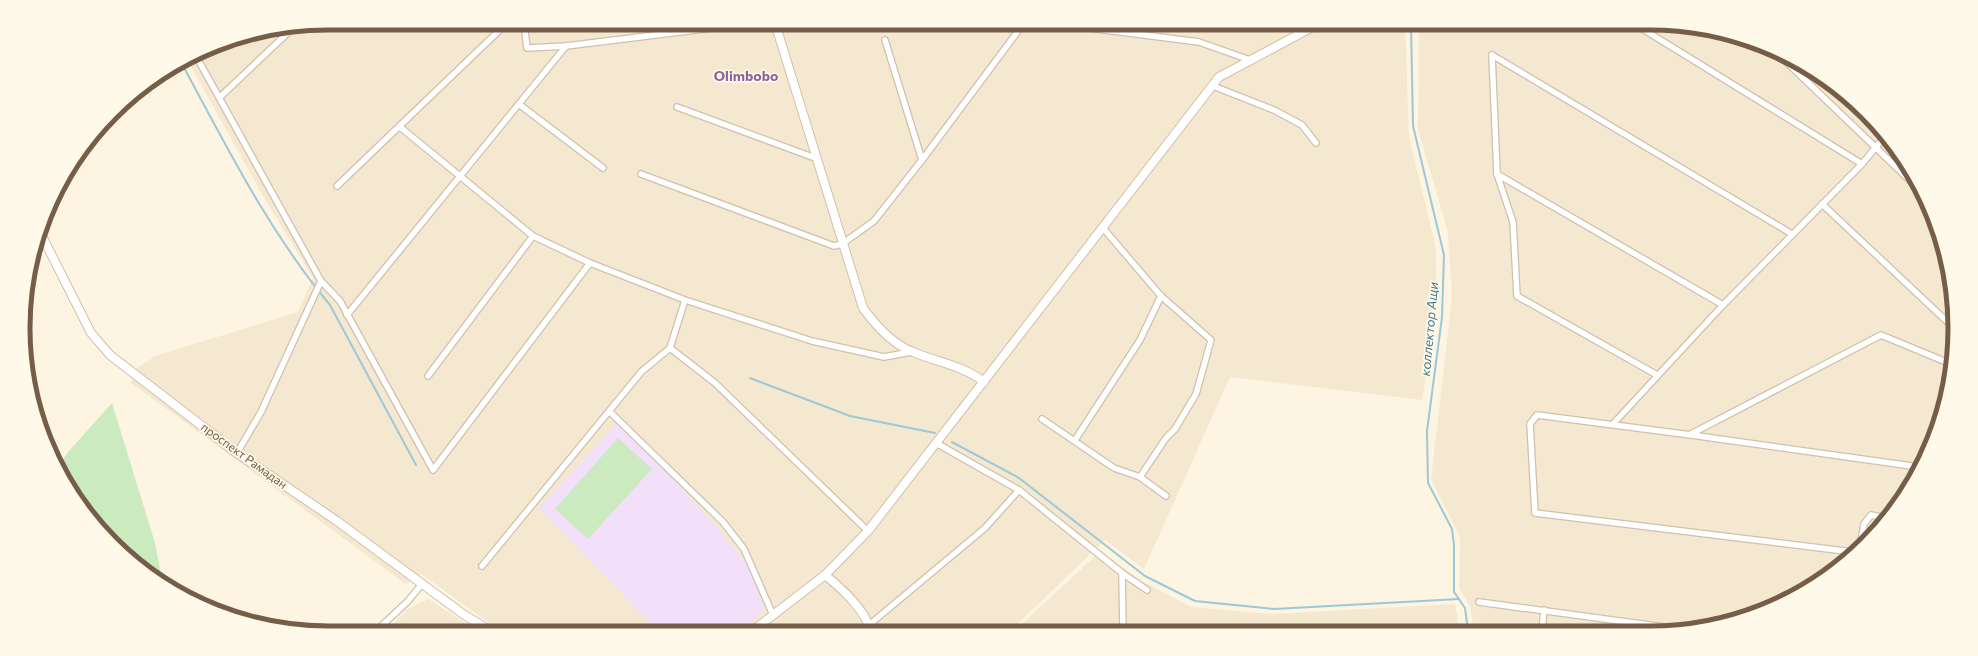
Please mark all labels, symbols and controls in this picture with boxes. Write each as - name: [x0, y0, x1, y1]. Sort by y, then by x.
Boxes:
- district label: Olimbobo: [714, 67, 778, 84]
- water label: коллектор Ащи: [1417, 281, 1441, 377]
- street label: проспект Рамадан: [199, 419, 290, 491]

